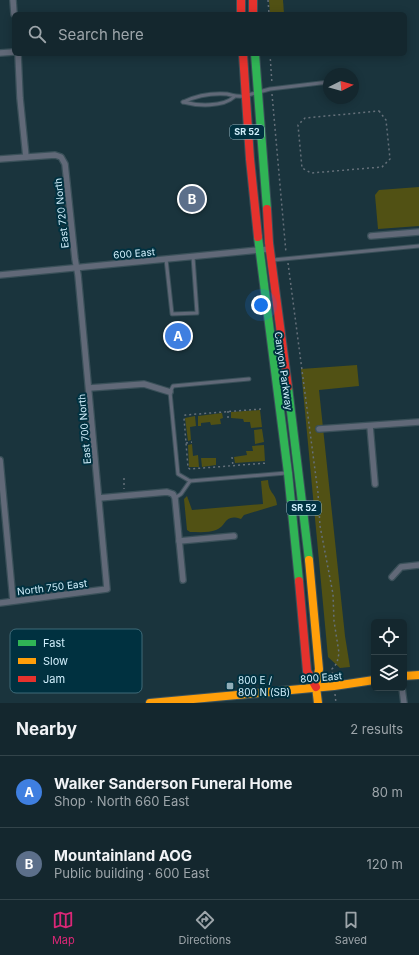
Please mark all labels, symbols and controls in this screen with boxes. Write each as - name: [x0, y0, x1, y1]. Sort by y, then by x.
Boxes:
- search box: [12, 12, 407, 56]
- icon: search: [26, 23, 48, 45]
- text: Search here: [58, 25, 144, 44]
- north arrow: [323, 68, 359, 104]
- road number: SR 52: [230, 125, 264, 139]
- street label: East 720 North: [51, 177, 71, 249]
- pin: B: [179, 184, 205, 214]
- street label: 600 East: [113, 245, 156, 261]
- your location: [251, 295, 271, 315]
- pin: A: [165, 321, 191, 351]
- street label: Canyon Parkway: [273, 331, 296, 412]
- street label: East 700 North: [75, 393, 93, 465]
- road number: SR 52: [287, 501, 321, 515]
- street label: North 750 East: [16, 577, 88, 597]
- map controls: [371, 619, 407, 691]
- button: locate: [371, 619, 407, 655]
- legend: [10, 629, 142, 693]
- text: Fast: [43, 636, 65, 650]
- text: Slow: [43, 654, 68, 668]
- button: layers: [371, 655, 407, 691]
- street label: 800 East: [300, 669, 343, 685]
- text: Jam: [43, 672, 65, 686]
- place label: 800 E / 800 N (SB): [238, 674, 290, 698]
- marker: 800 E / 800 N (SB): [225, 681, 235, 691]
- text: Nearby: [16, 719, 77, 739]
- text: 2 results: [350, 721, 403, 737]
- text: Walker Sanderson Funeral Home: [54, 774, 292, 793]
- text: A: [24, 784, 34, 800]
- text: 80 m: [372, 784, 403, 800]
- text: Shop · North 660 East: [54, 793, 189, 809]
- text: Mountainland AOG: [54, 846, 192, 865]
- text: B: [25, 856, 33, 872]
- text: 120 m: [367, 856, 403, 872]
- text: Public building · 600 East: [54, 865, 209, 881]
- tab: Map: [52, 909, 75, 947]
- tab: Directions: [179, 909, 231, 947]
- tab: Saved: [335, 909, 367, 947]

